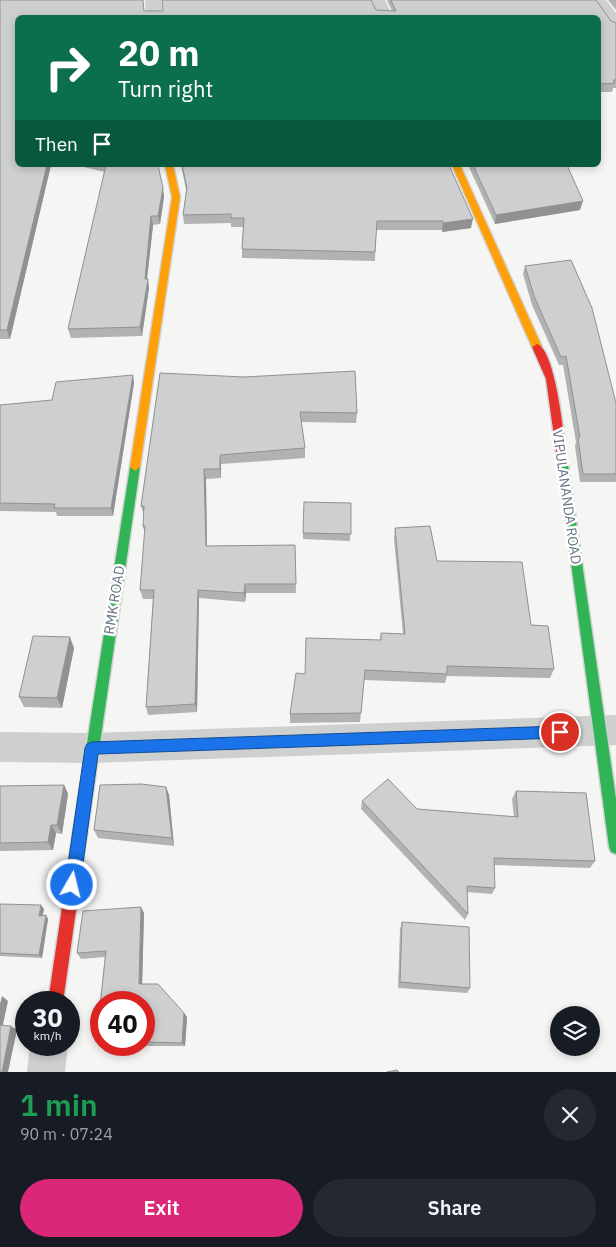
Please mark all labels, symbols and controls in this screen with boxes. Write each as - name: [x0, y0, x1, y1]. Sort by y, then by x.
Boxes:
- text: 20 m: [118, 30, 200, 76]
- icon: right: [35, 35, 100, 100]
- text: Turn right: [118, 74, 213, 103]
- icon: arrive: [88, 130, 116, 158]
- text: Then: [35, 132, 78, 156]
- street label: VIPULANANDA ROAD: [549, 429, 585, 565]
- street label: RMK ROAD: [100, 564, 128, 636]
- pin: [539, 711, 581, 753]
- icon: arrive: [546, 718, 574, 746]
- position arrow: [45, 858, 97, 910]
- speed limit sign: 40: [90, 991, 155, 1056]
- text: 30: [32, 1001, 63, 1034]
- map controls: [550, 1006, 600, 1056]
- button: layers: [550, 1006, 600, 1056]
- text: km/h: [33, 1028, 62, 1043]
- text: 1 min: [20, 1085, 98, 1124]
- button: close: [544, 1089, 596, 1141]
- text: 90 m · 07:24: [20, 1124, 113, 1144]
- button: Exit: [20, 1179, 303, 1237]
- button: Share: [313, 1179, 596, 1237]

